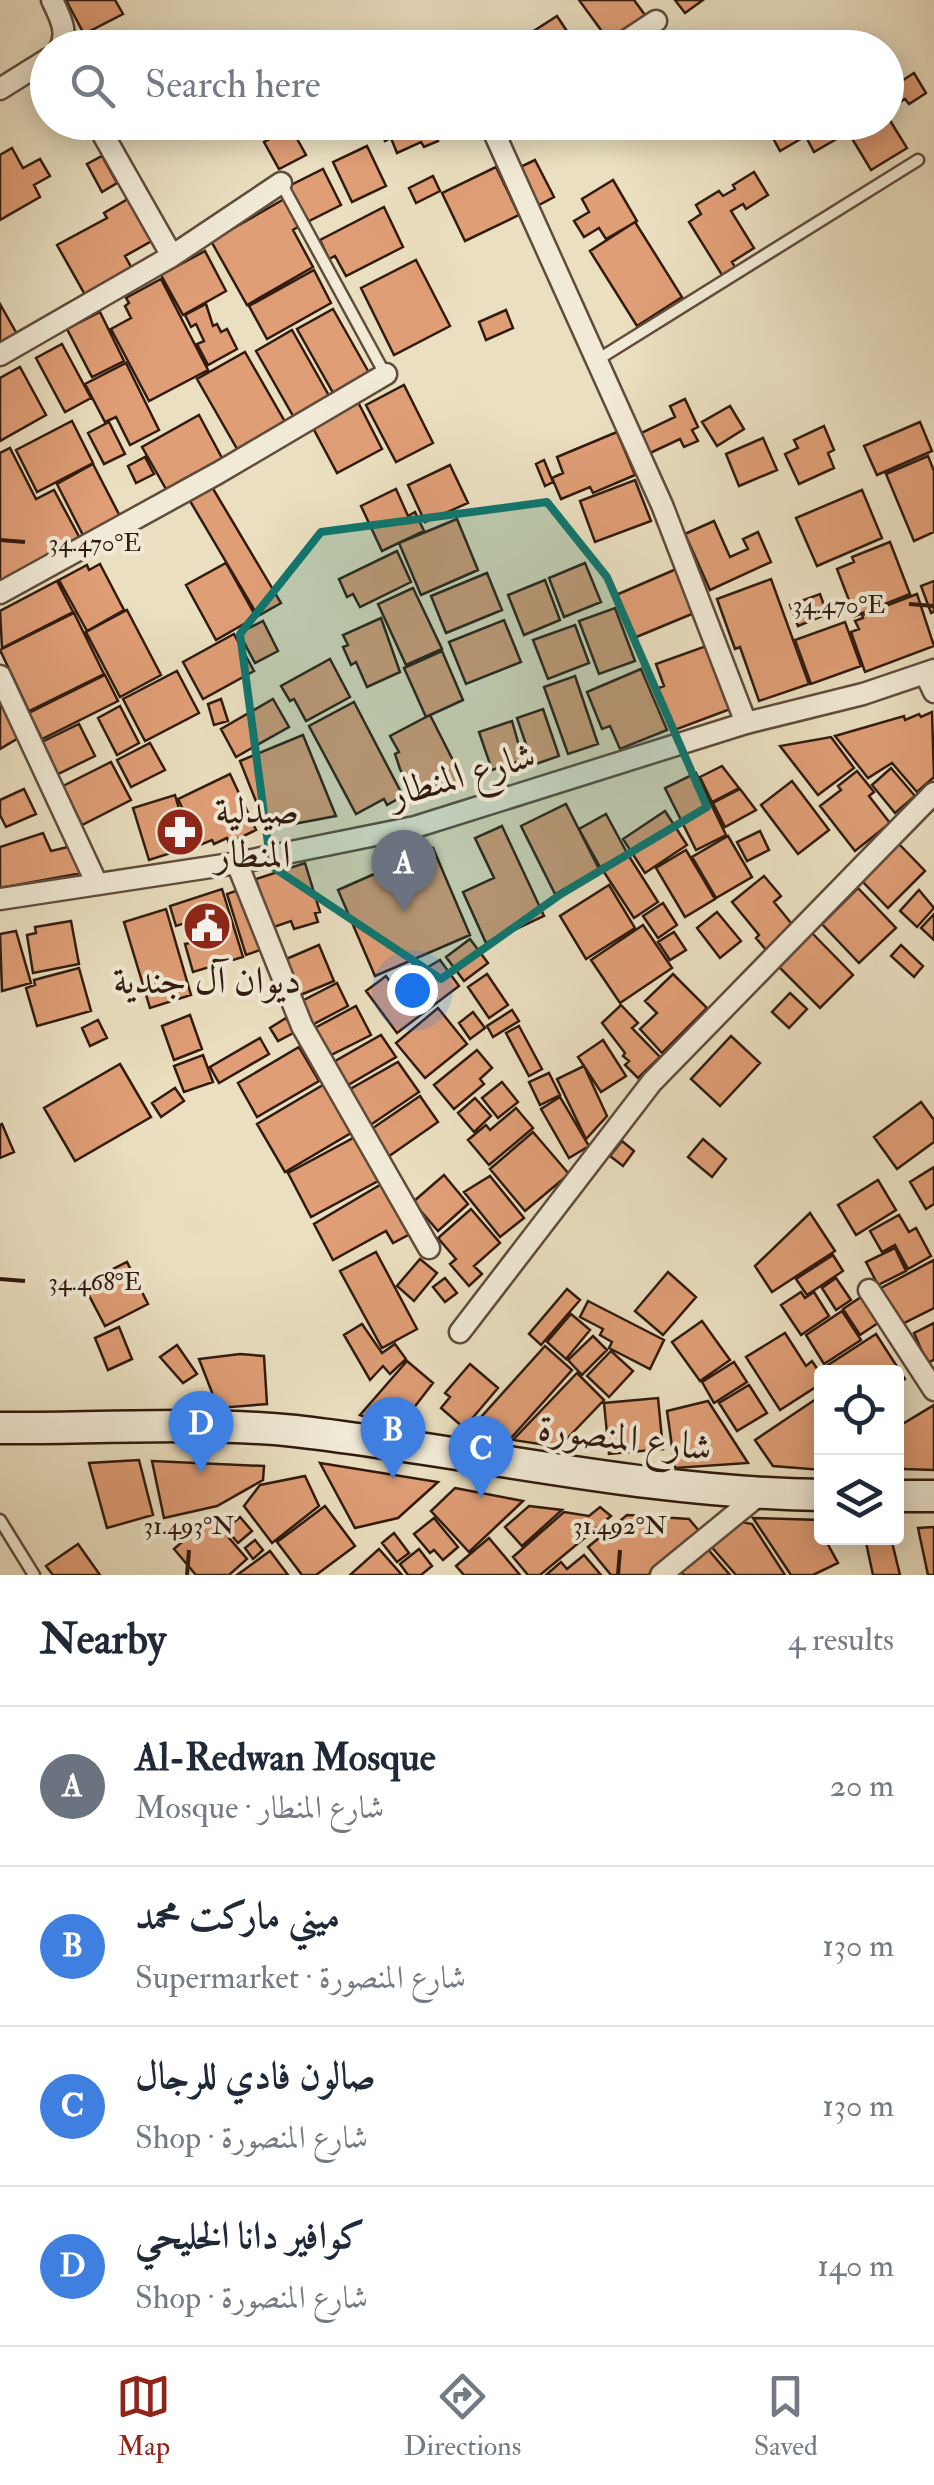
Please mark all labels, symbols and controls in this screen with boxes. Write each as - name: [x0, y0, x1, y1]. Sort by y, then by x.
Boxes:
- search box: [30, 30, 904, 140]
- icon: search: [65, 58, 120, 113]
- text: Search here: [145, 61, 321, 109]
- text: 34.470°E: [49, 528, 141, 559]
- text: 34.470°E: [793, 590, 885, 621]
- street label: شارع المنطار: [380, 731, 543, 826]
- place label: صيدلية المنطار: [211, 787, 299, 879]
- pharmacy icon: صيدلية المنطار: [154, 806, 206, 858]
- pin: A: [372, 830, 436, 912]
- public building icon: ديوان آل جندية: [181, 900, 233, 952]
- place label: ديوان آل جندية: [113, 957, 301, 1005]
- your location: [387, 965, 438, 1016]
- text: 34.468°E: [48, 1267, 142, 1298]
- map controls: [814, 1365, 904, 1545]
- button: locate: [814, 1365, 904, 1455]
- pin: D: [168, 1390, 234, 1473]
- pin: B: [360, 1396, 426, 1479]
- street label: شارع المنصورة: [535, 1404, 715, 1478]
- pin: C: [448, 1416, 514, 1498]
- button: layers: [814, 1455, 904, 1545]
- text: 31.493°N: [144, 1511, 235, 1542]
- text: 31.492°N: [573, 1511, 668, 1542]
- text: Nearby: [40, 1614, 166, 1666]
- text: 4 results: [788, 1620, 894, 1660]
- text: Al-Redwan Mosque: [135, 1734, 436, 1782]
- text: A: [62, 1766, 83, 1806]
- text: 20 m: [830, 1766, 894, 1806]
- text: Mosque · شارع المنطار: [135, 1788, 384, 1828]
- text: ميني ماركت محمد: [135, 1892, 340, 1940]
- text: B: [62, 1926, 83, 1966]
- text: 130 m: [822, 1926, 894, 1966]
- text: Supermarket · شارع المنصورة: [135, 1958, 466, 1998]
- text: صالون فادي للرجال: [135, 2052, 376, 2100]
- text: C: [61, 2086, 84, 2126]
- text: 130 m: [822, 2086, 894, 2126]
- text: Shop · شارع المنصورة: [135, 2118, 368, 2158]
- text: كوافير دانا الخليحي: [135, 2212, 365, 2260]
- text: D: [59, 2246, 86, 2286]
- text: 140 m: [817, 2246, 894, 2286]
- text: Shop · شارع المنصورة: [135, 2278, 368, 2318]
- tab: Map: [116, 2369, 171, 2464]
- tab: Directions: [404, 2369, 521, 2464]
- tab: Saved: [754, 2369, 818, 2464]

